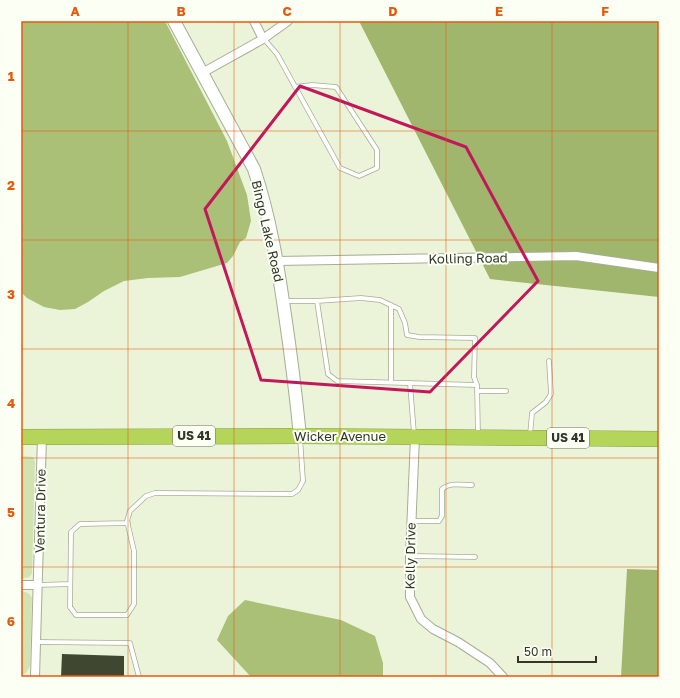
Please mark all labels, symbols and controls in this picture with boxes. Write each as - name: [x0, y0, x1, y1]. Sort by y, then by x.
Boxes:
- text: A: [70, 3, 80, 19]
- text: B: [176, 3, 186, 19]
- text: C: [282, 3, 292, 19]
- text: D: [388, 3, 398, 19]
- text: E: [495, 3, 503, 19]
- text: F: [601, 3, 609, 19]
- text: 1: [8, 68, 15, 84]
- text: 2: [7, 177, 15, 193]
- street label: Bingo Lake Road: [249, 179, 287, 283]
- street label: Kolling Road: [428, 249, 508, 267]
- text: 3: [7, 286, 15, 302]
- text: 4: [7, 395, 15, 411]
- road number: US 41: [173, 426, 215, 446]
- street label: Wicker Avenue: [294, 428, 386, 444]
- road number: US 41: [547, 428, 589, 448]
- street label: Ventura Drive: [31, 469, 49, 553]
- text: 5: [7, 504, 15, 520]
- street label: Kelly Drive: [401, 522, 419, 590]
- text: 6: [7, 613, 15, 629]
- scale bar: [518, 638, 596, 664]
- text: 50 m: [524, 644, 552, 659]

